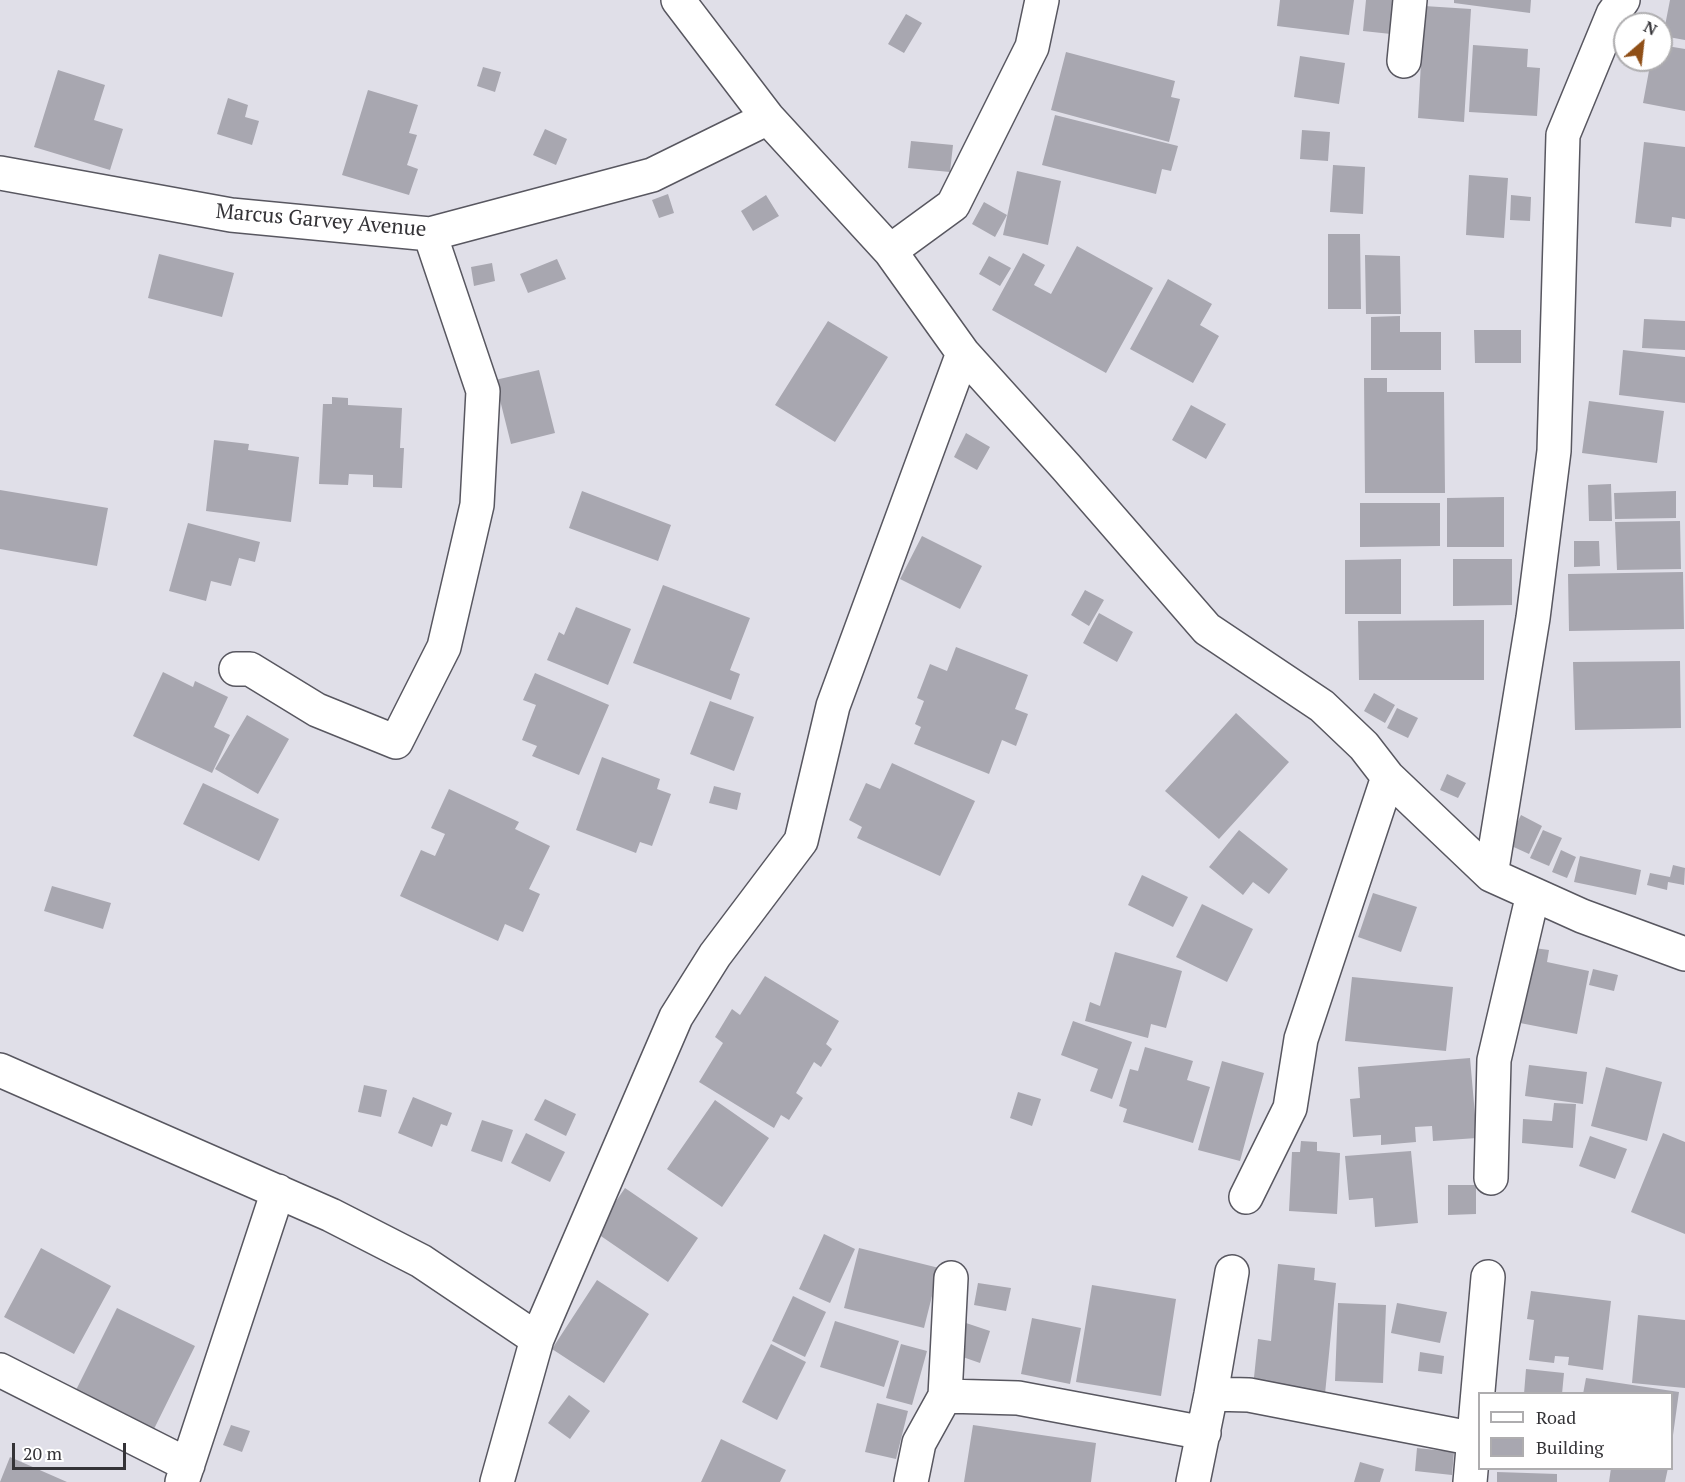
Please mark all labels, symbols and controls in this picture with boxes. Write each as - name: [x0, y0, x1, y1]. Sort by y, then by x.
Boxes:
- north arrow: [1613, 12, 1673, 72]
- text: N: [1640, 15, 1661, 40]
- street label: Marcus Garvey Avenue: [215, 199, 427, 243]
- legend: [1478, 1392, 1673, 1470]
- text: Road: [1536, 1405, 1576, 1429]
- scale bar: [15, 1431, 129, 1469]
- text: Building: [1536, 1435, 1604, 1459]
- text: 20 m: [23, 1441, 62, 1465]

